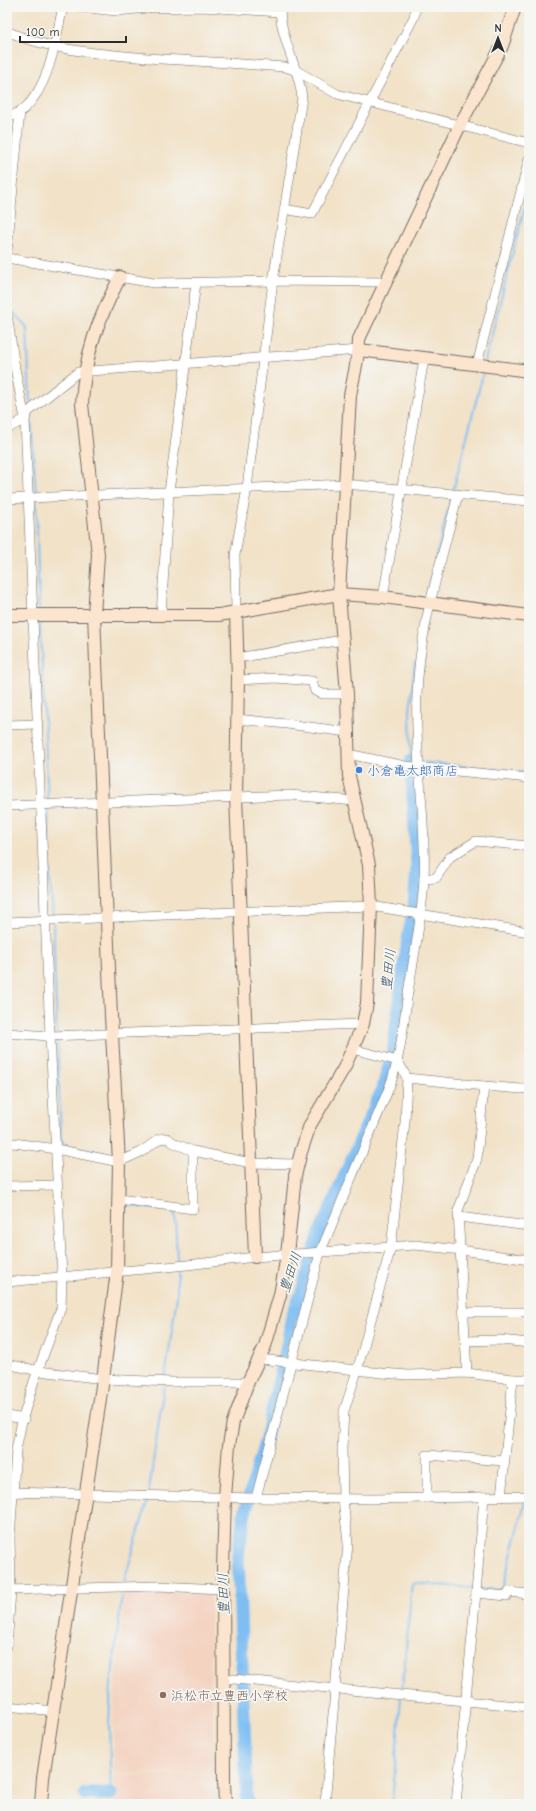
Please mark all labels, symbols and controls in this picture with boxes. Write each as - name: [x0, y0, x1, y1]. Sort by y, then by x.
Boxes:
- scale bar: [20, 18, 126, 44]
- north arrow: [478, 18, 518, 58]
- text: N: [494, 22, 502, 35]
- text: 100 m: [26, 25, 59, 39]
- place label: 小倉亀太郎商店: [367, 763, 458, 778]
- marker: 小倉亀太郎商店: [354, 765, 364, 775]
- water label: 豊田川: [378, 947, 399, 991]
- water label: 豊田川: [276, 1250, 305, 1295]
- water label: 豊田川: [214, 1573, 233, 1615]
- place label: 浜松市立豊西小学校: [171, 1688, 288, 1703]
- marker: 浜松市立豊西小学校: [158, 1690, 168, 1700]

